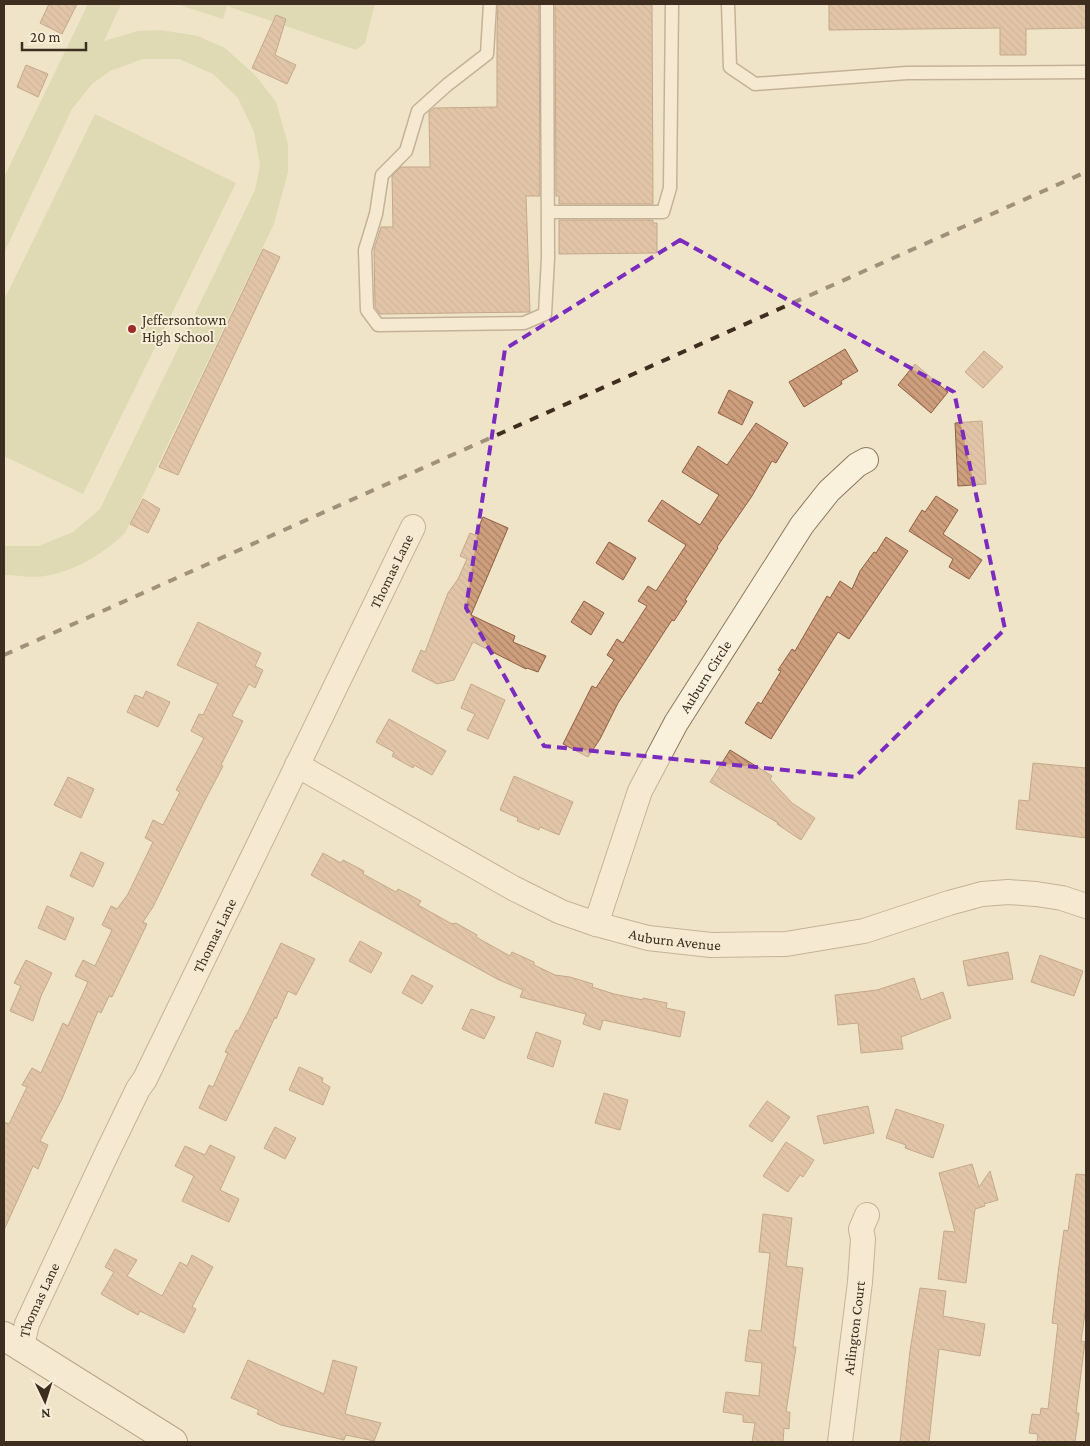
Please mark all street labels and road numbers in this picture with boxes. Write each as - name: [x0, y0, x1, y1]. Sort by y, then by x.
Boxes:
- street label: Thomas Lane: [367, 531, 416, 611]
- street label: Auburn Circle: [677, 637, 735, 716]
- street label: Thomas Lane: [190, 896, 240, 975]
- street label: Auburn Avenue: [627, 925, 721, 953]
- street label: Thomas Lane: [16, 1260, 63, 1339]
- street label: Arlington Court: [840, 1279, 868, 1376]

